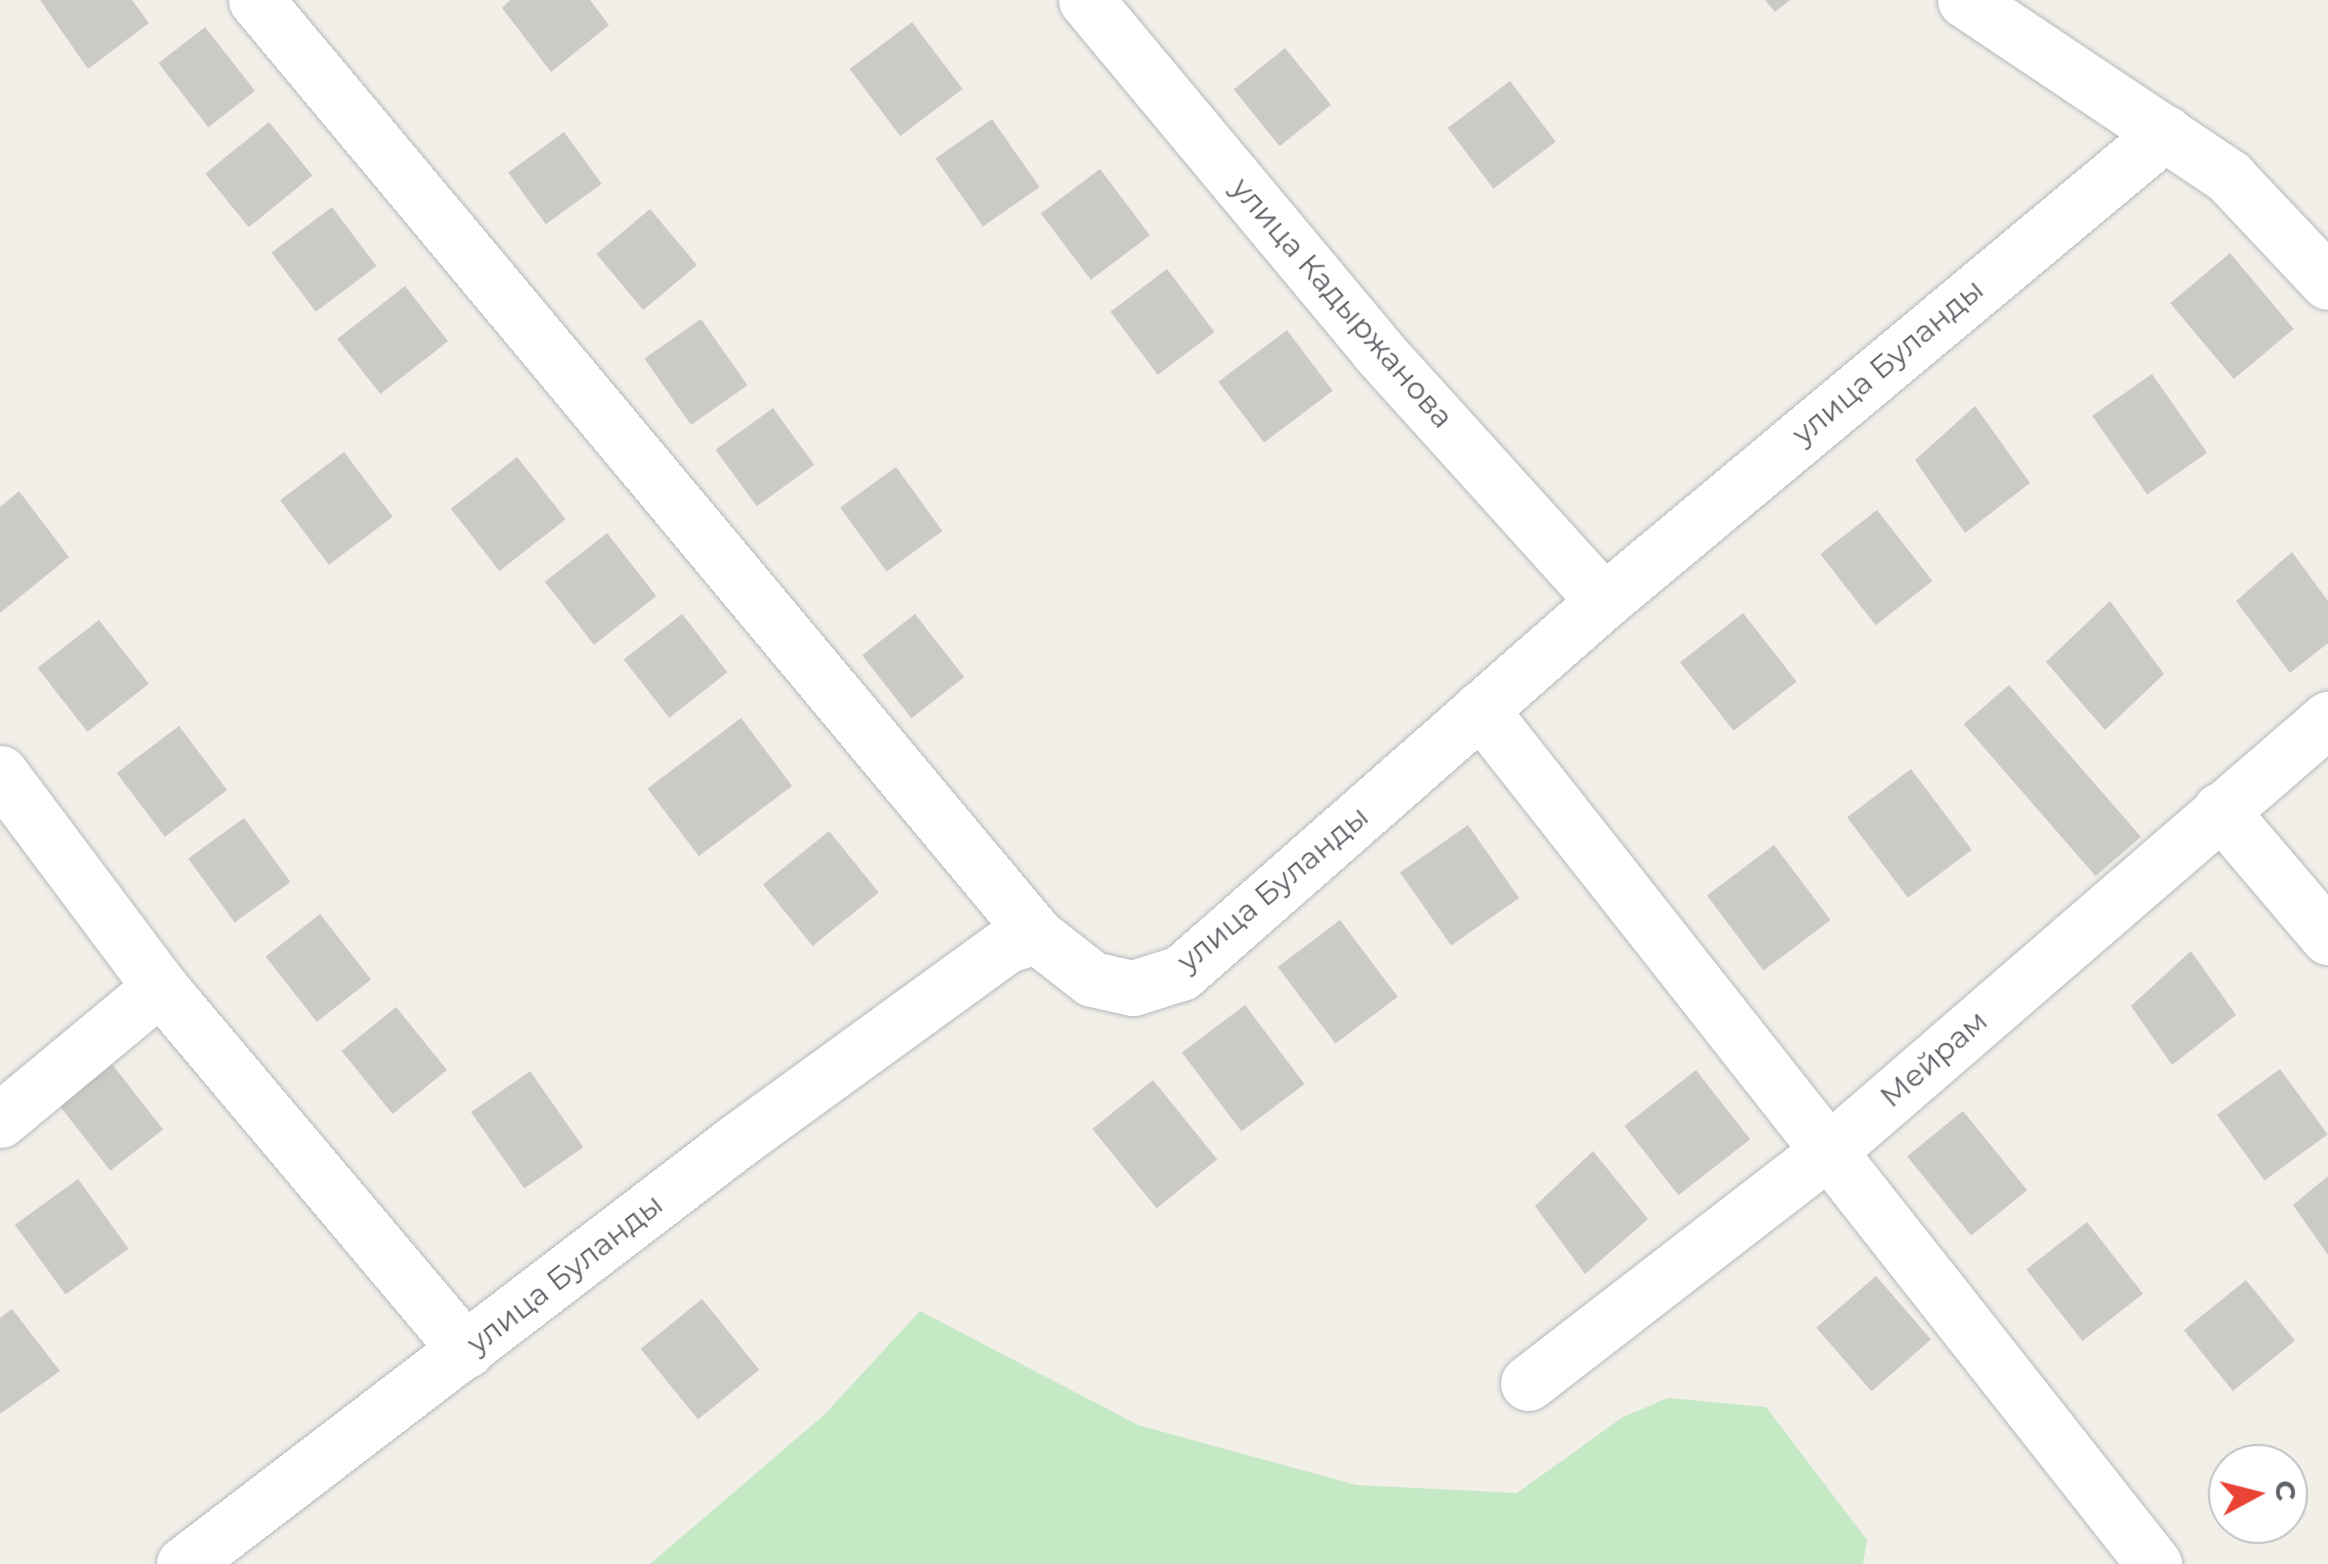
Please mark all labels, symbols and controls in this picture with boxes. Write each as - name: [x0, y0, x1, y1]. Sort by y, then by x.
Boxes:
- street label: улица Кадыржанова: [1224, 171, 1460, 435]
- street label: улица Буланды: [1785, 272, 1991, 452]
- street label: улица Буланды: [1170, 799, 1376, 979]
- street label: Мейрам: [1873, 1003, 1995, 1115]
- street label: улица Буланды: [460, 1186, 670, 1362]
- north arrow: [2208, 1444, 2308, 1544]
- text: С: [2268, 1478, 2304, 1503]

